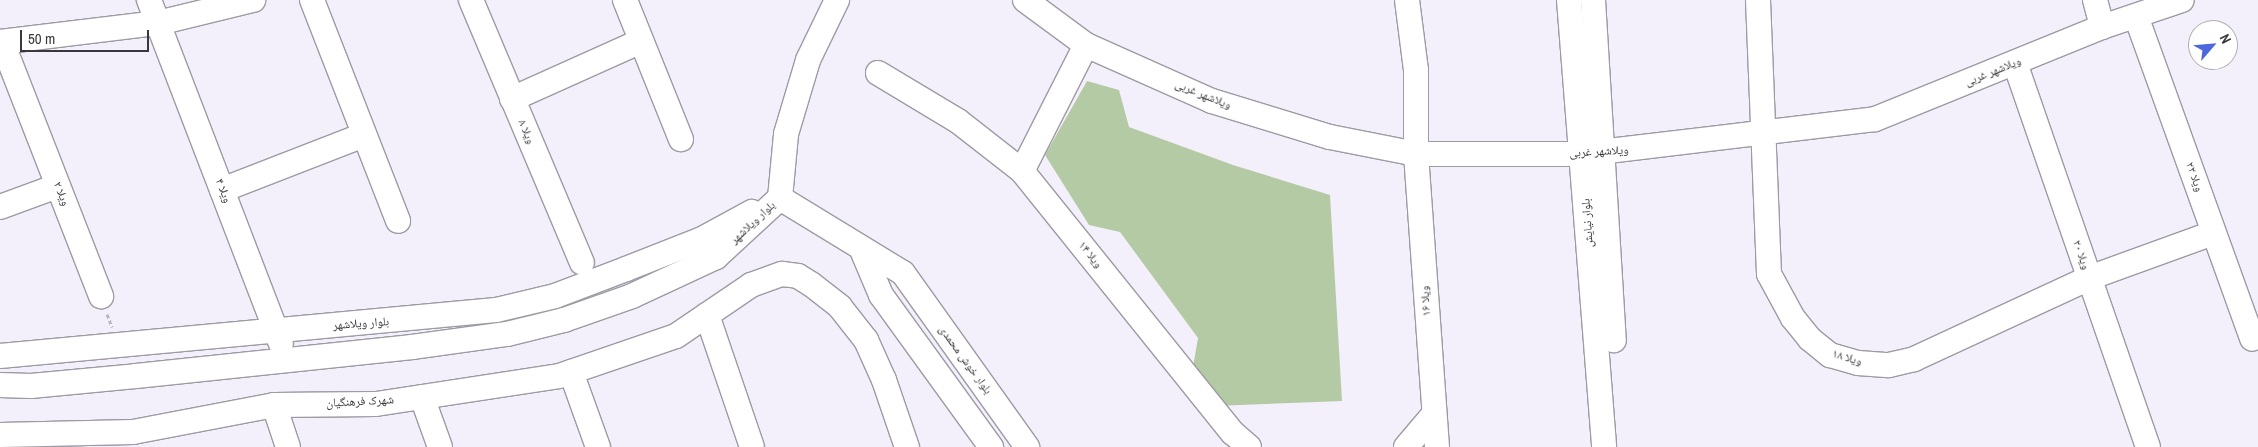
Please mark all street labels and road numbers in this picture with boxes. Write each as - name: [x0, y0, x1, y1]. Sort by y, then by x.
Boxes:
- street label: ویلاشهر غربی: [1963, 54, 2023, 90]
- street label: ویلاشهر غربی: [1173, 77, 1233, 113]
- street label: ویلا ۸: [514, 118, 538, 146]
- street label: ویلاشهر غربی: [1569, 143, 1629, 161]
- street label: ویلا ۲۲: [2182, 160, 2206, 194]
- street label: ۴ ویلا: [212, 177, 234, 205]
- street label: ۲ ویلا: [50, 180, 72, 208]
- street label: بلوار ویلاشهر: [727, 198, 779, 248]
- street label: بلوار نیایش: [1579, 198, 1597, 248]
- street label: ویلا ۲۰: [2069, 238, 2093, 272]
- street label: ۱۴ ویلا: [1075, 239, 1105, 271]
- street label: ۱۶ ویلا: [1418, 285, 1434, 317]
- street label: بلوار ویلاشهر: [332, 315, 390, 333]
- street label: بلوار خوش محمدی: [935, 323, 995, 397]
- street label: ویلا ۱۸: [1830, 347, 1864, 369]
- street label: شهرک فرهنگیان: [326, 393, 394, 411]

